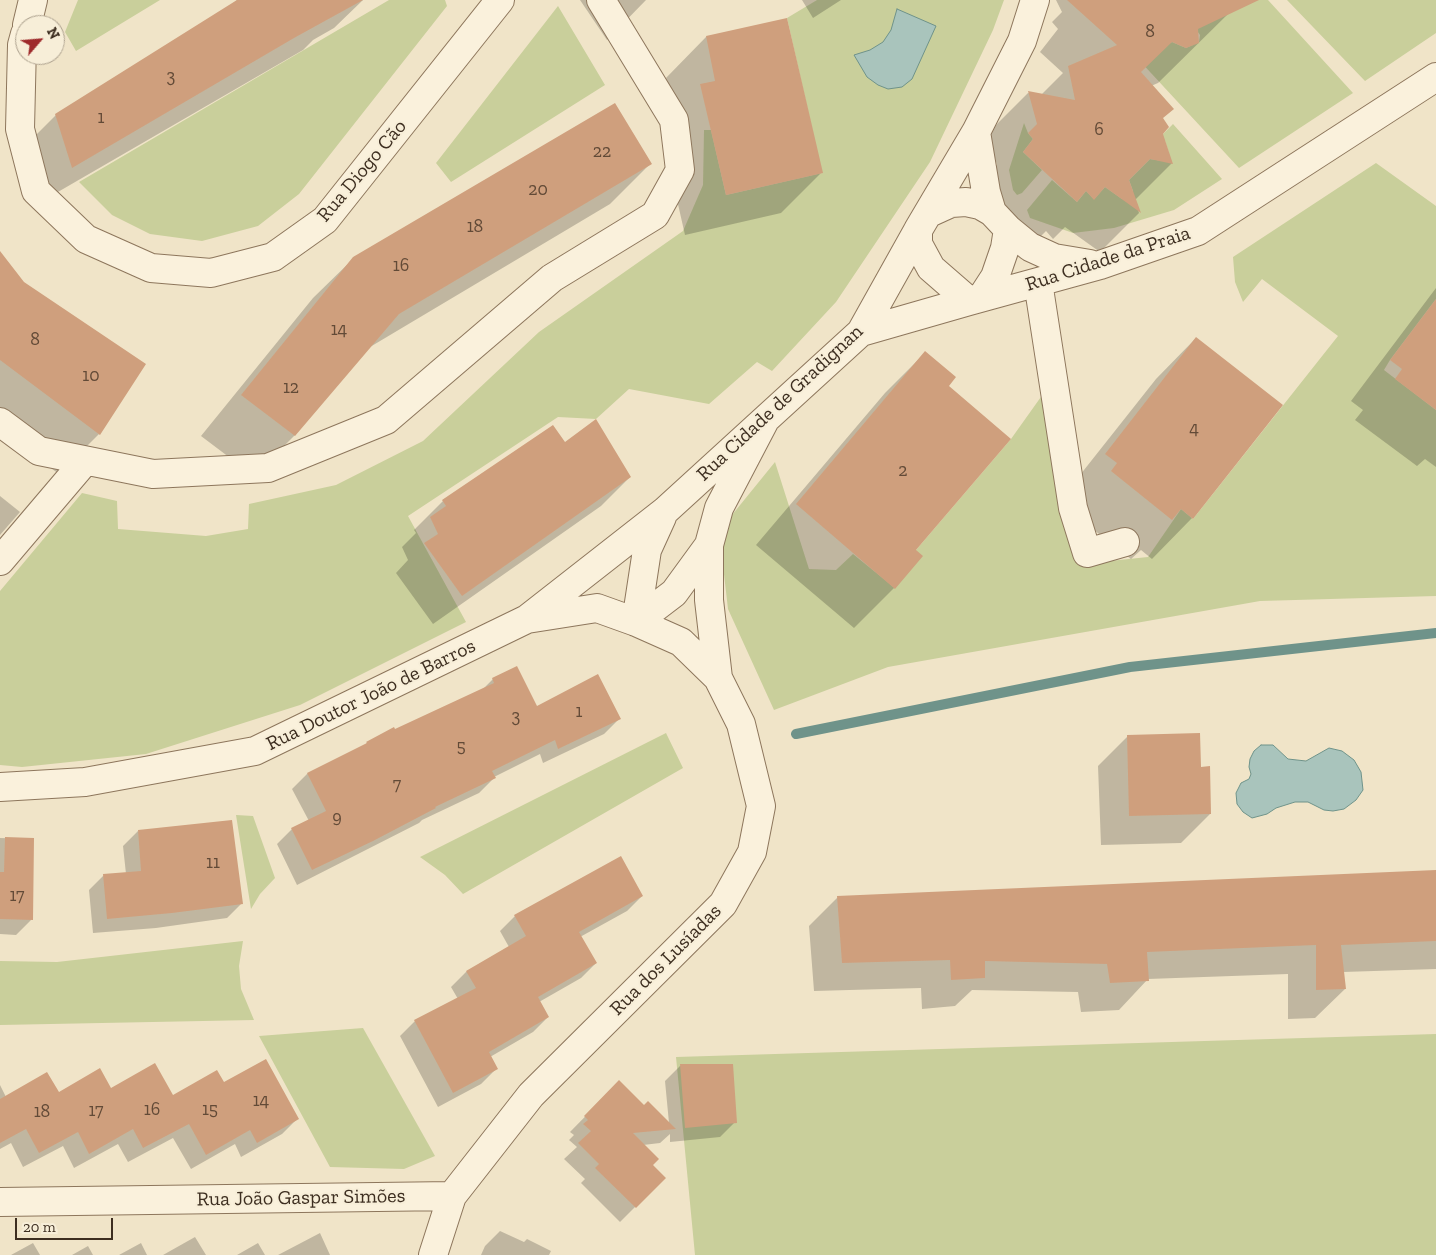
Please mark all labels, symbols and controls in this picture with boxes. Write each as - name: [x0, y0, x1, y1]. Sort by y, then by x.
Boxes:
- north arrow: [15, 15, 65, 65]
- house number: 8: [1145, 21, 1155, 43]
- text: N: [43, 25, 63, 42]
- house number: 3: [167, 66, 175, 88]
- house number: 1: [98, 107, 104, 129]
- street label: Rua Diogo Cão: [312, 115, 412, 227]
- house number: 6: [1094, 119, 1104, 141]
- house number: 22: [593, 141, 611, 163]
- house number: 20: [528, 179, 548, 201]
- house number: 18: [467, 216, 483, 238]
- street label: Rua Cidade da Praia: [1023, 221, 1193, 297]
- house number: 16: [393, 255, 409, 277]
- house number: 14: [331, 319, 347, 341]
- street label: Rua Cidade de Gradignan: [692, 320, 868, 486]
- house number: 8: [30, 329, 40, 351]
- house number: 10: [82, 365, 100, 387]
- house number: 12: [283, 377, 299, 399]
- house number: 4: [1189, 418, 1199, 440]
- house number: 2: [898, 460, 908, 482]
- street label: Rua Doutor João de Barros: [262, 634, 480, 756]
- house number: 1: [576, 701, 582, 723]
- house number: 3: [512, 706, 520, 728]
- house number: 5: [456, 736, 466, 758]
- house number: 7: [393, 774, 401, 796]
- house number: 9: [332, 807, 342, 829]
- house number: 11: [206, 852, 220, 874]
- house number: 17: [9, 885, 25, 907]
- street label: Rua dos Lusíadas: [605, 899, 727, 1021]
- house number: 14: [253, 1090, 269, 1112]
- house number: 16: [144, 1099, 160, 1121]
- house number: 15: [202, 1099, 218, 1121]
- house number: 17: [88, 1100, 104, 1122]
- house number: 18: [34, 1101, 50, 1123]
- street label: Rua João Gaspar Simões: [196, 1184, 406, 1212]
- scale bar: [18, 1208, 115, 1240]
- text: 20 m: [23, 1218, 56, 1236]

